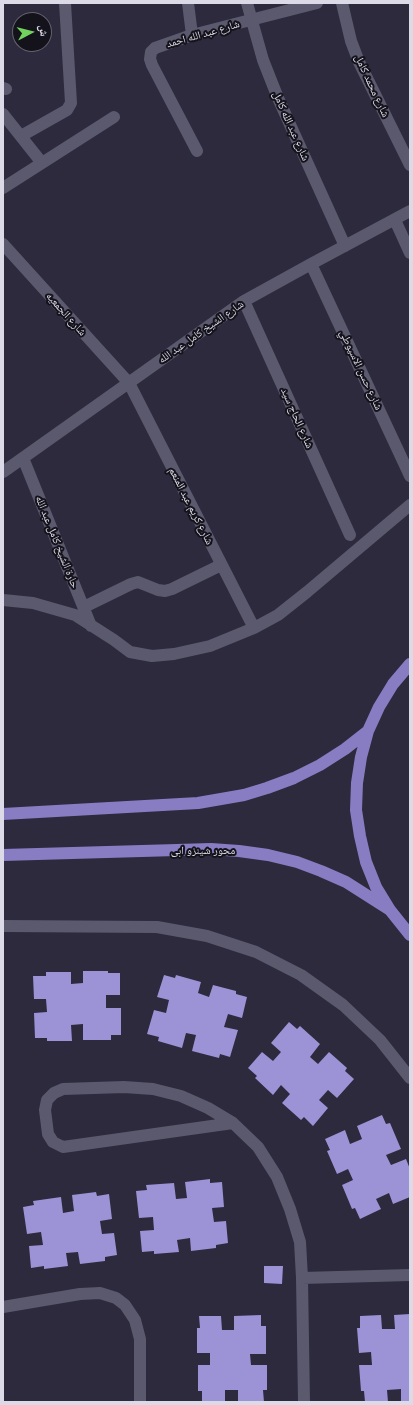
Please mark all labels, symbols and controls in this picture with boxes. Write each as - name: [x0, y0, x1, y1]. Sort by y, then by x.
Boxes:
- north arrow: [12, 12, 52, 52]
- street label: شارع عبد الله احمد: [165, 17, 241, 51]
- text: ش: [36, 24, 51, 37]
- street label: شارع محمد كامل: [352, 53, 392, 119]
- street label: شارع عبد الله كامل: [270, 89, 312, 163]
- street label: شارع الجمعيه: [43, 290, 89, 338]
- street label: شارع الشيخ كامل عبد الله: [156, 298, 246, 366]
- street label: شارع حسن الاسيوطي: [337, 328, 385, 412]
- street label: شارع الحاج سيد: [278, 386, 316, 450]
- street label: شارع كريم عبد المنعم: [166, 465, 216, 547]
- street label: حارة الشيخ كامل عبد الله: [32, 494, 82, 590]
- street label: محور شينزو ابى: [171, 844, 235, 858]

